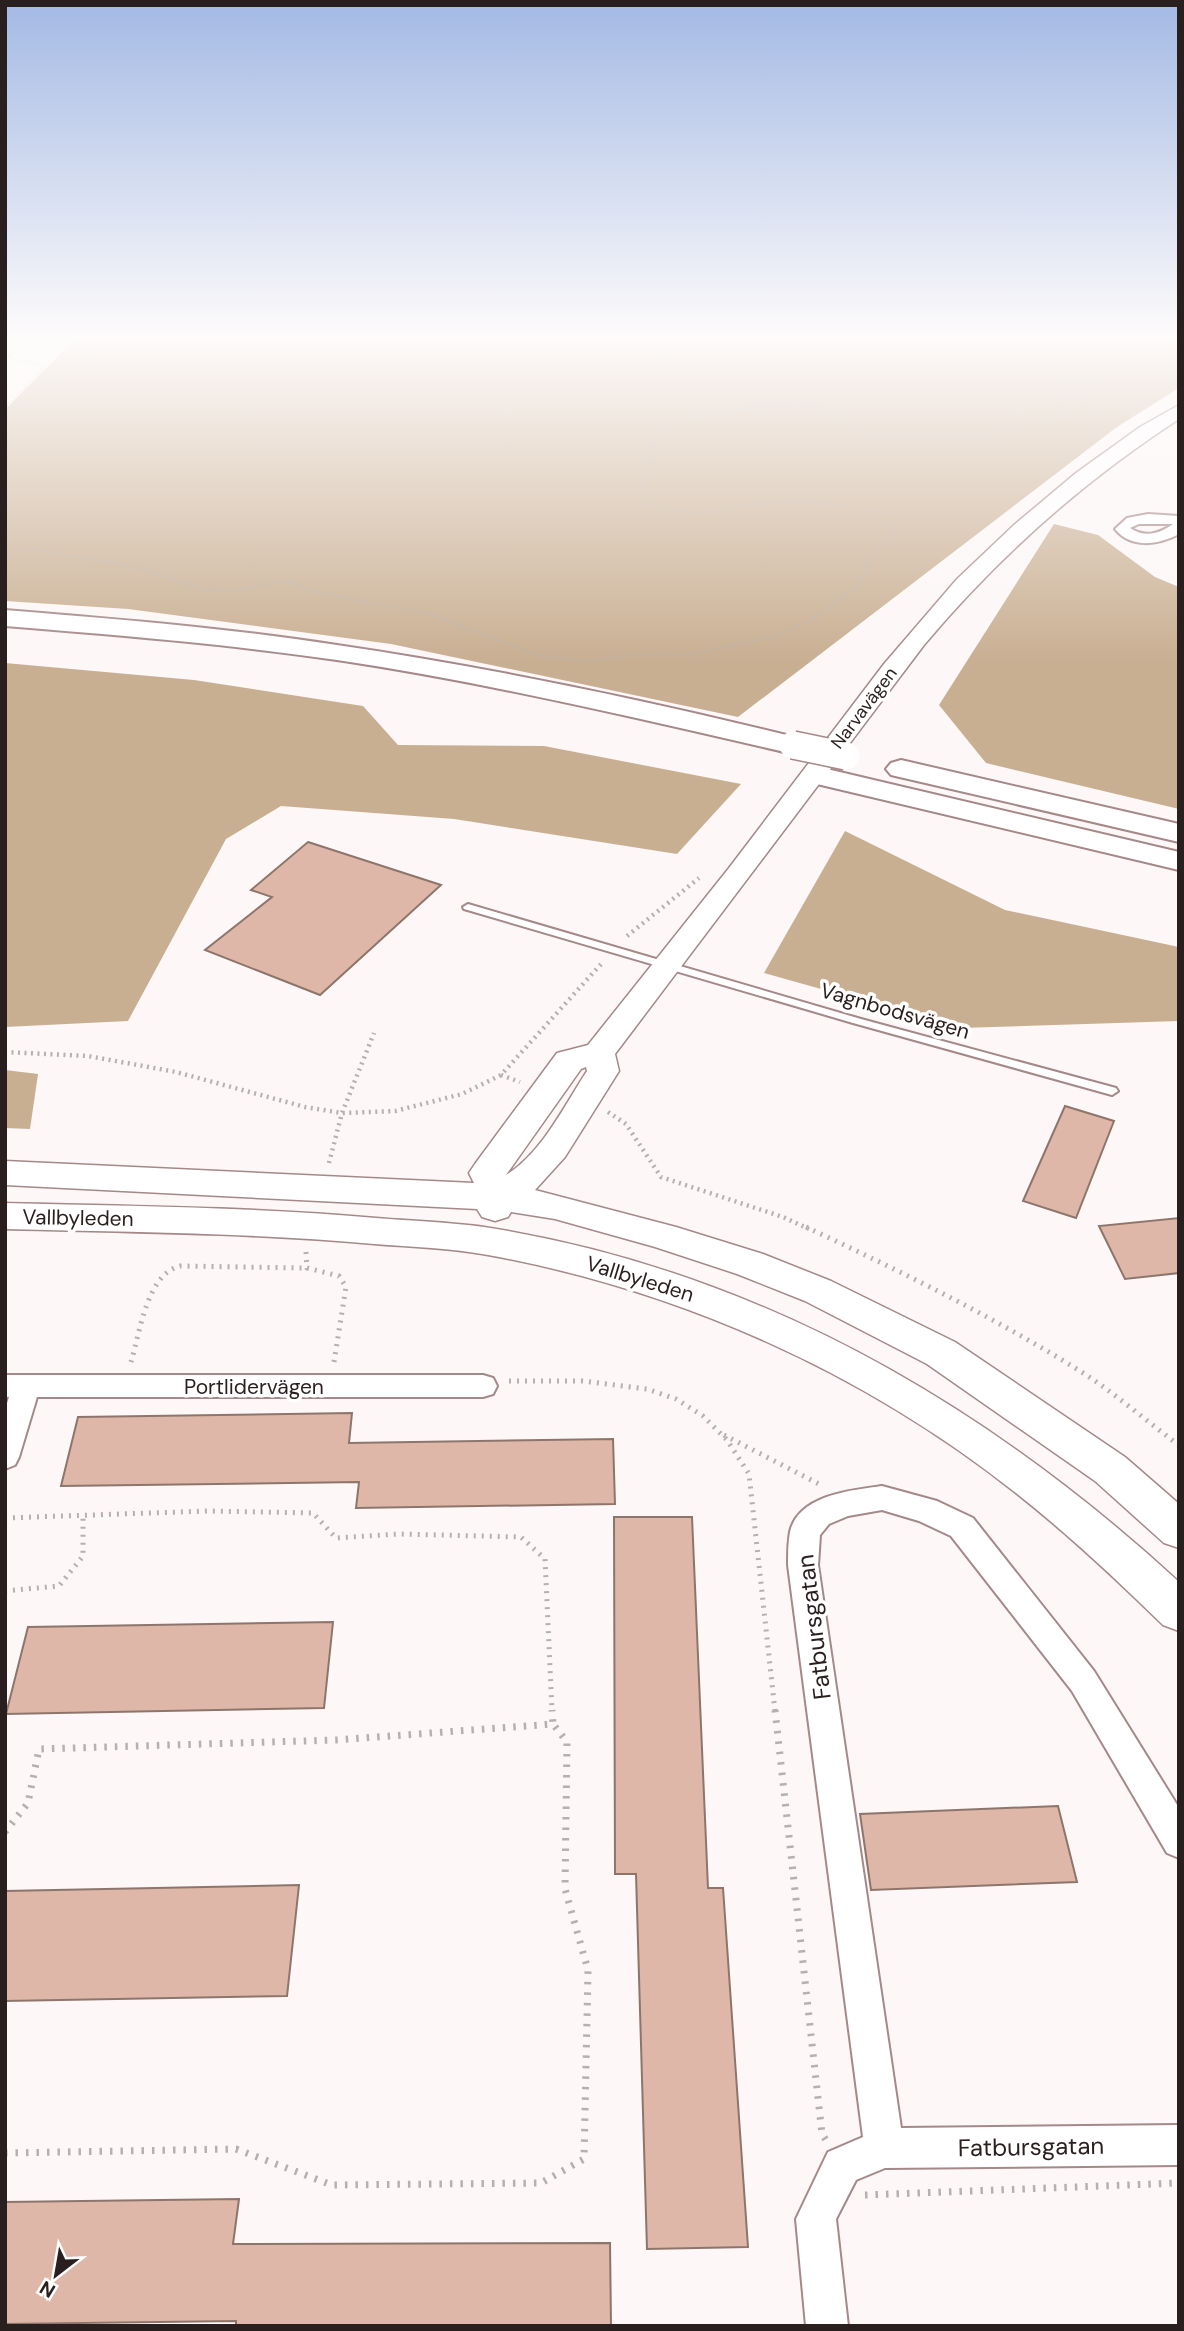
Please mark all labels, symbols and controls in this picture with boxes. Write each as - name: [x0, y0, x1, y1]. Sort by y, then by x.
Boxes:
- street label: Narvavägen: [825, 662, 903, 754]
- street label: Vagnbodsvägen: [817, 976, 973, 1046]
- street label: Vallbyleden: [22, 1203, 134, 1233]
- street label: Vallbyleden: [583, 1249, 697, 1309]
- street label: Portlidervägen: [184, 1373, 324, 1401]
- street label: Fatbursgatan: [789, 1553, 838, 1702]
- street label: Fatbursgatan: [958, 2130, 1104, 2163]
- north arrow: [21, 2240, 91, 2310]
- text: N: [35, 2275, 60, 2303]

